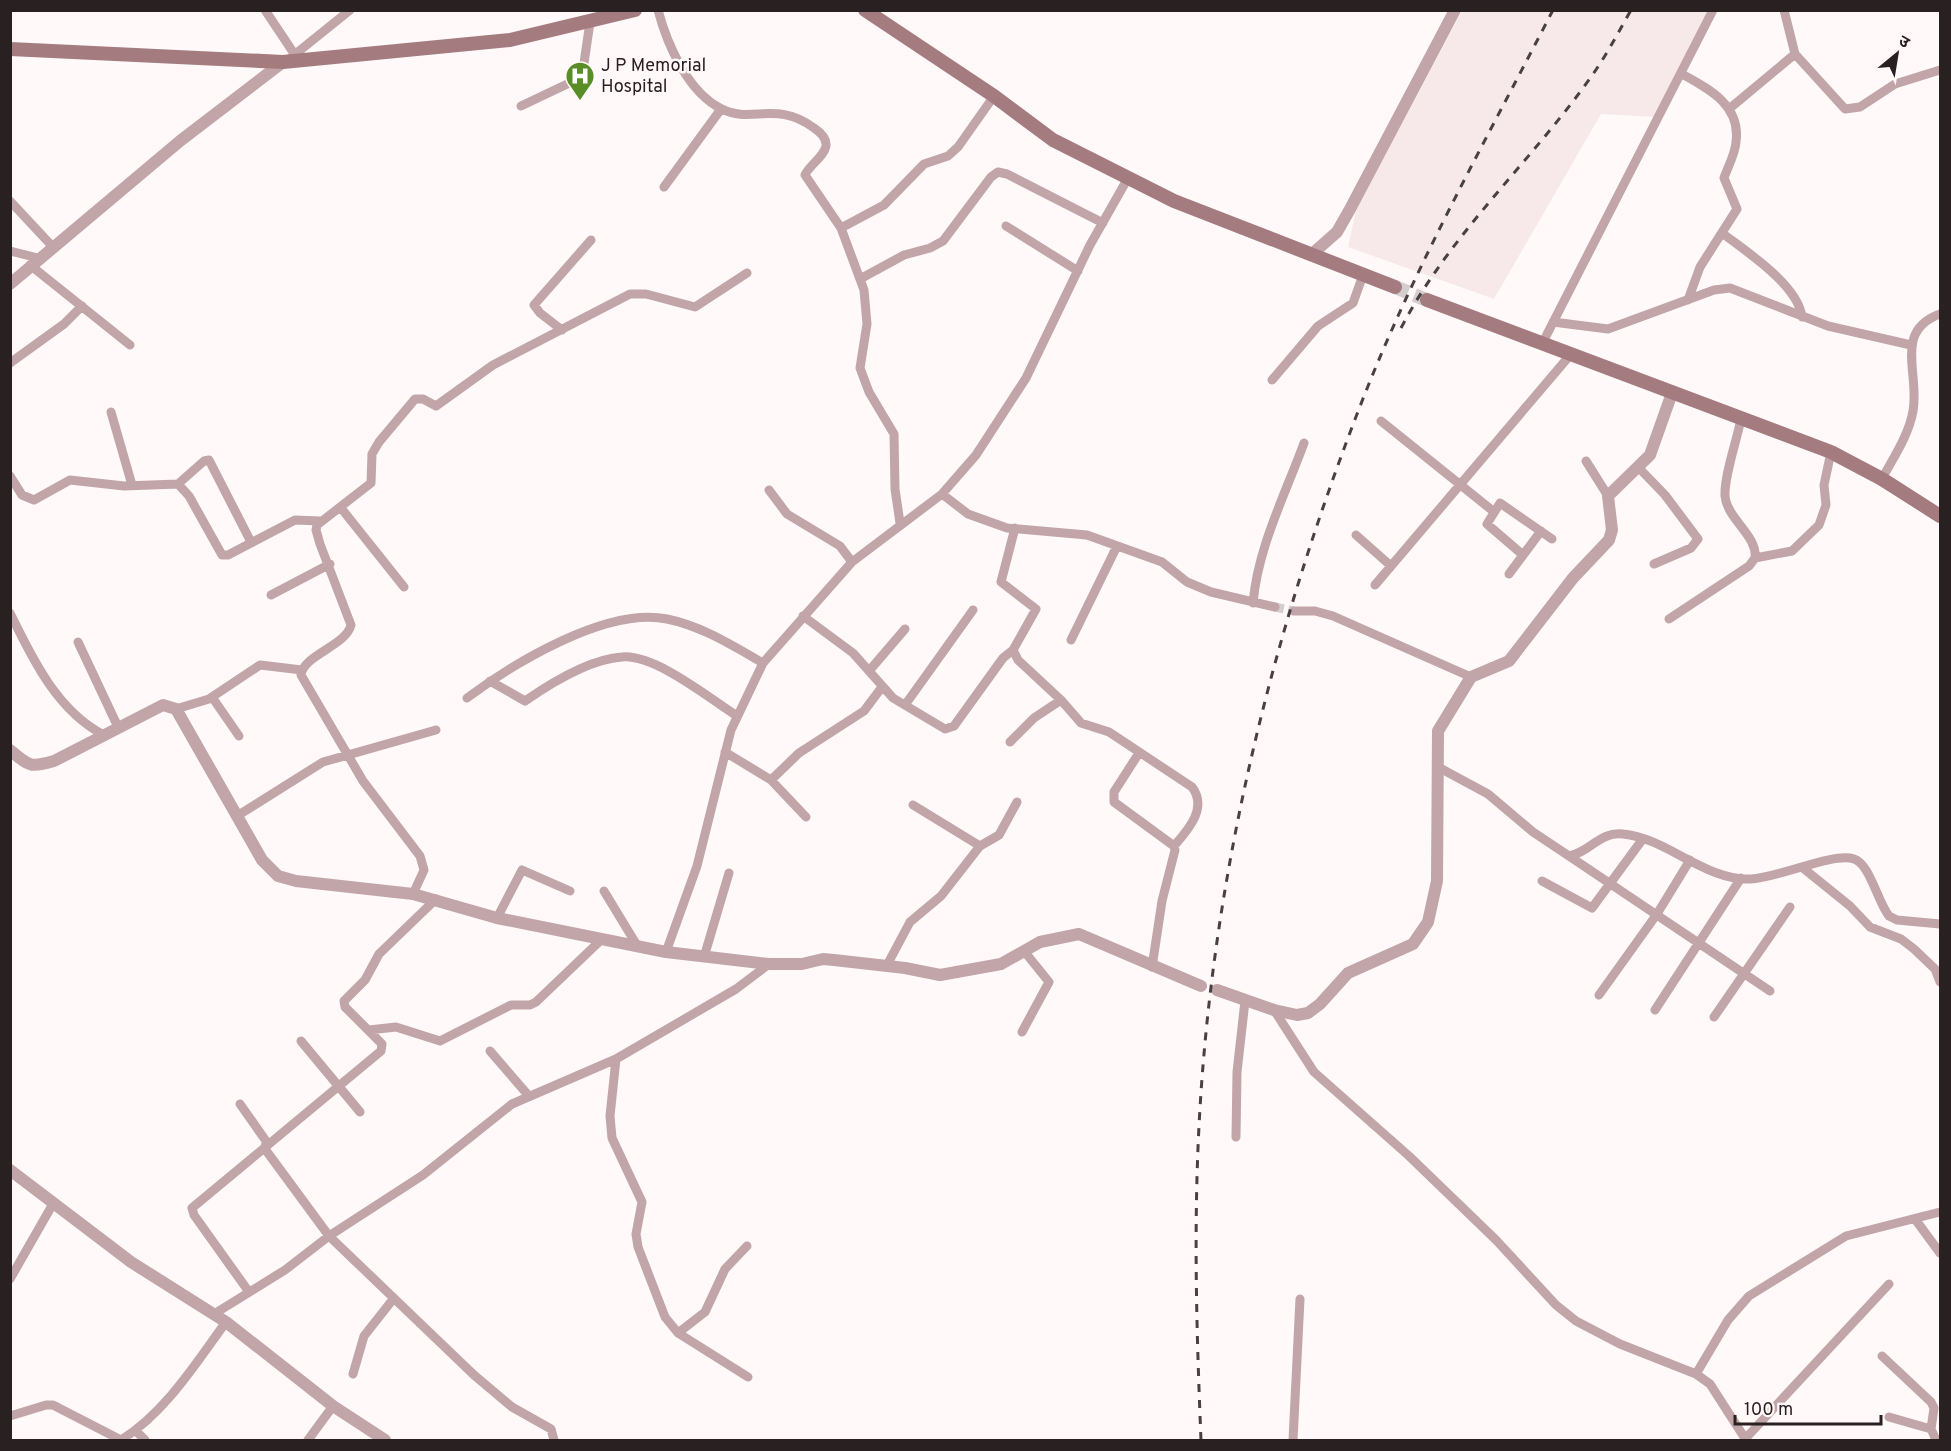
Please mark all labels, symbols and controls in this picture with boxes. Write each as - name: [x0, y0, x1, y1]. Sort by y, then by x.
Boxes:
- north arrow: [1867, 24, 1927, 84]
- text: उ: [1894, 32, 1913, 54]
- place label: J P Memorial Hospital: [601, 55, 706, 99]
- hospital icon: J P Memorial Hospital: [564, 60, 596, 102]
- scale bar: [1735, 1388, 1880, 1426]
- text: 100 m: [1744, 1399, 1793, 1422]

